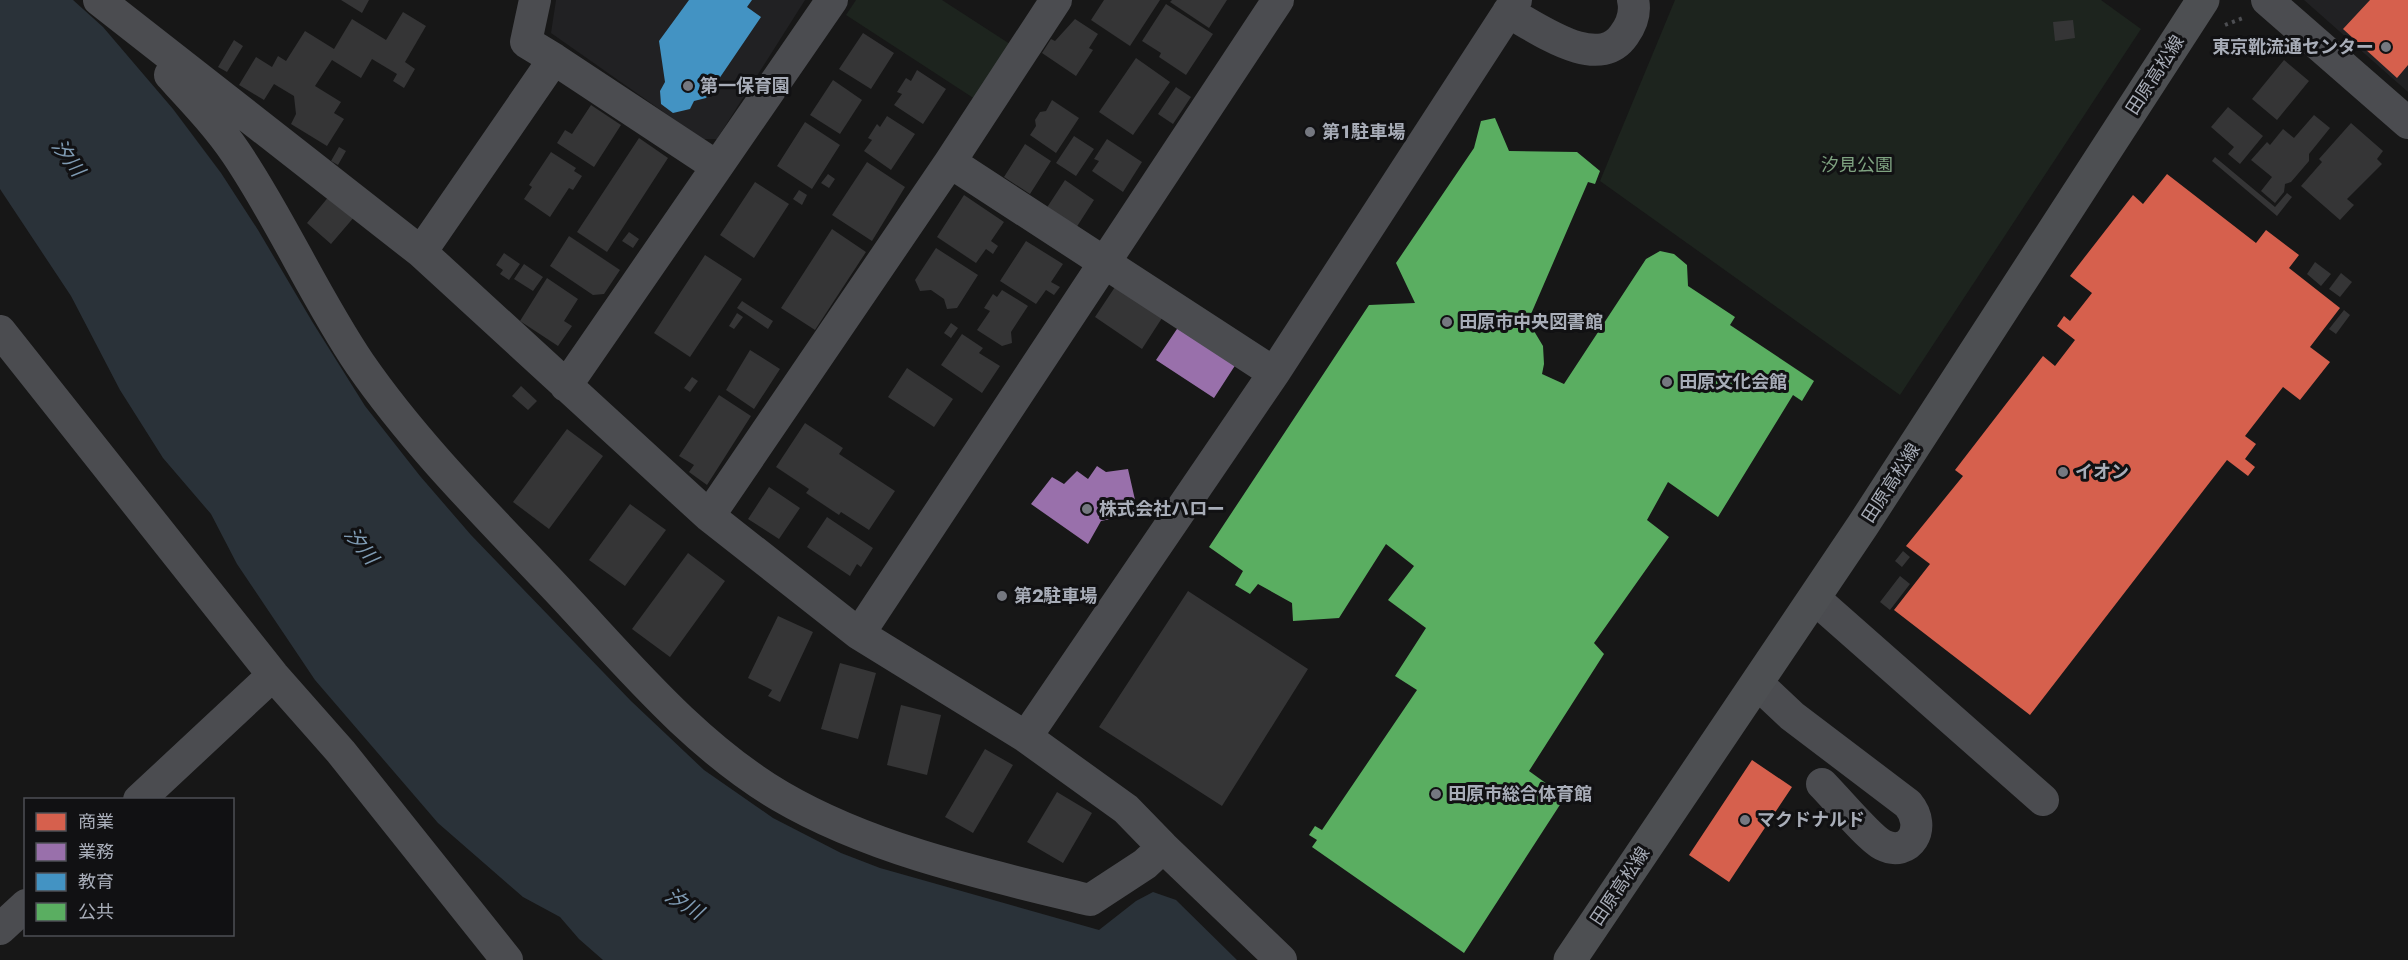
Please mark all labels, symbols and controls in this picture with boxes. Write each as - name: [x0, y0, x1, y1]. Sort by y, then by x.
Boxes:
- street label: 田原高松線: [2120, 30, 2190, 120]
- place label: 東京靴流通センター: [2212, 34, 2374, 60]
- marker: 東京靴流通センター: [2379, 40, 2393, 54]
- place label: 第一保育園: [700, 73, 790, 99]
- marker: 第一保育園: [681, 79, 695, 93]
- place label: 第１駐車場: [1322, 119, 1405, 145]
- marker: 第１駐車場: [1303, 125, 1317, 139]
- water label: 汐川: [45, 133, 93, 184]
- park label: 汐見公園: [1821, 152, 1893, 178]
- place label: 田原市中央図書館: [1459, 309, 1603, 335]
- marker: 田原市中央図書館: [1440, 315, 1454, 329]
- place label: 田原文化会館: [1679, 369, 1787, 395]
- marker: 田原文化会館: [1660, 375, 1674, 389]
- street label: 田原高松線: [1856, 438, 1926, 528]
- place label: イオン: [2075, 459, 2129, 485]
- marker: イオン: [2056, 465, 2070, 479]
- place label: 株式会社ハロー: [1099, 496, 1225, 522]
- marker: 株式会社ハロー: [1080, 502, 1094, 516]
- water label: 汐川: [337, 521, 386, 572]
- place label: 第２駐車場: [1014, 583, 1097, 609]
- marker: 第２駐車場: [995, 589, 1009, 603]
- place label: 田原市総合体育館: [1448, 781, 1592, 807]
- marker: 田原市総合体育館: [1429, 787, 1443, 801]
- legend: [24, 798, 234, 936]
- place label: マクドナルド: [1757, 807, 1865, 833]
- text: 商業: [78, 809, 114, 835]
- marker: マクドナルド: [1738, 813, 1752, 827]
- text: 業務: [78, 839, 114, 865]
- street label: 田原高松線: [1584, 841, 1656, 931]
- text: 教育: [78, 869, 114, 895]
- water label: 汐川: [659, 881, 710, 928]
- text: 公共: [78, 899, 114, 925]

